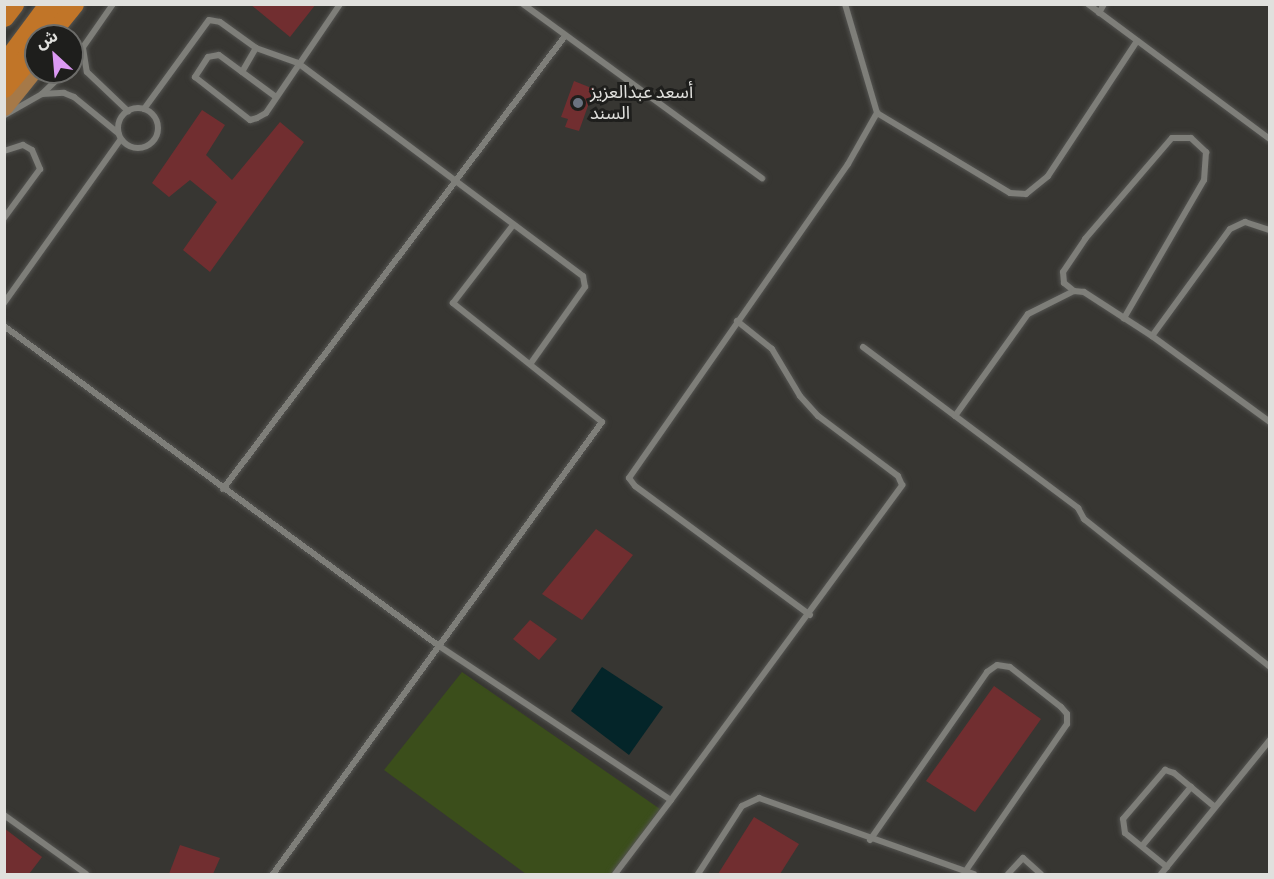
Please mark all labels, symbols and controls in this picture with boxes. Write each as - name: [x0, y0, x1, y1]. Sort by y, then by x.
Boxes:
- north arrow: [24, 24, 84, 84]
- text: ش: [33, 26, 61, 53]
- place label: أسعد عبدالعزيز السند: [590, 82, 693, 124]
- marker: أسعد عبدالعزيز السند: [571, 96, 585, 110]

